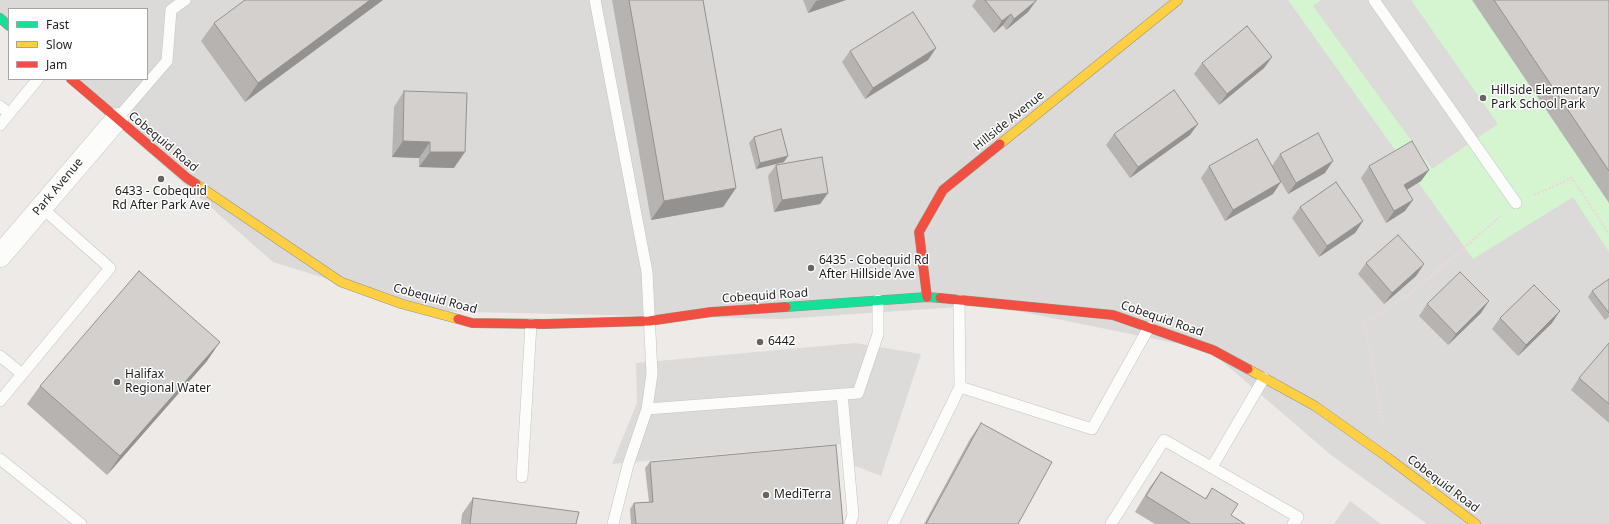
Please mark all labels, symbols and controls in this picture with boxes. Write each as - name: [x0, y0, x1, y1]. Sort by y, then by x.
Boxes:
- legend: [8, 8, 148, 80]
- text: Fast: [46, 16, 69, 33]
- text: Slow: [46, 36, 72, 53]
- text: Jam: [46, 56, 67, 73]
- place label: Hillside Elementary Park School Park: [1491, 84, 1599, 112]
- street label: Hillside Avenue: [971, 88, 1047, 154]
- marker: Hillside Elementary Park School Park: [1478, 93, 1488, 103]
- street label: Cobequid Road: [125, 109, 201, 175]
- street label: Park Avenue: [30, 155, 86, 219]
- marker: 6433 - Cobequid Rd After Park Ave: [156, 174, 166, 184]
- place label: 6433 - Cobequid Rd After Park Ave: [112, 185, 210, 213]
- place label: 6435 - Cobequid Rd After Hillside Ave: [819, 254, 929, 282]
- marker: 6435 - Cobequid Rd After Hillside Ave: [806, 263, 816, 273]
- street label: Cobequid Road: [391, 281, 479, 317]
- street label: Cobequid Road: [721, 286, 809, 306]
- street label: Cobequid Road: [1119, 298, 1205, 340]
- place label: 6442: [768, 335, 795, 349]
- marker: 6442: [755, 337, 765, 347]
- place label: Halifax Regional Water: [125, 368, 211, 396]
- marker: Halifax Regional Water: [112, 377, 122, 387]
- street label: Cobequid Road: [1404, 452, 1482, 516]
- place label: MediTerra: [774, 488, 831, 502]
- marker: MediTerra: [761, 490, 771, 500]

